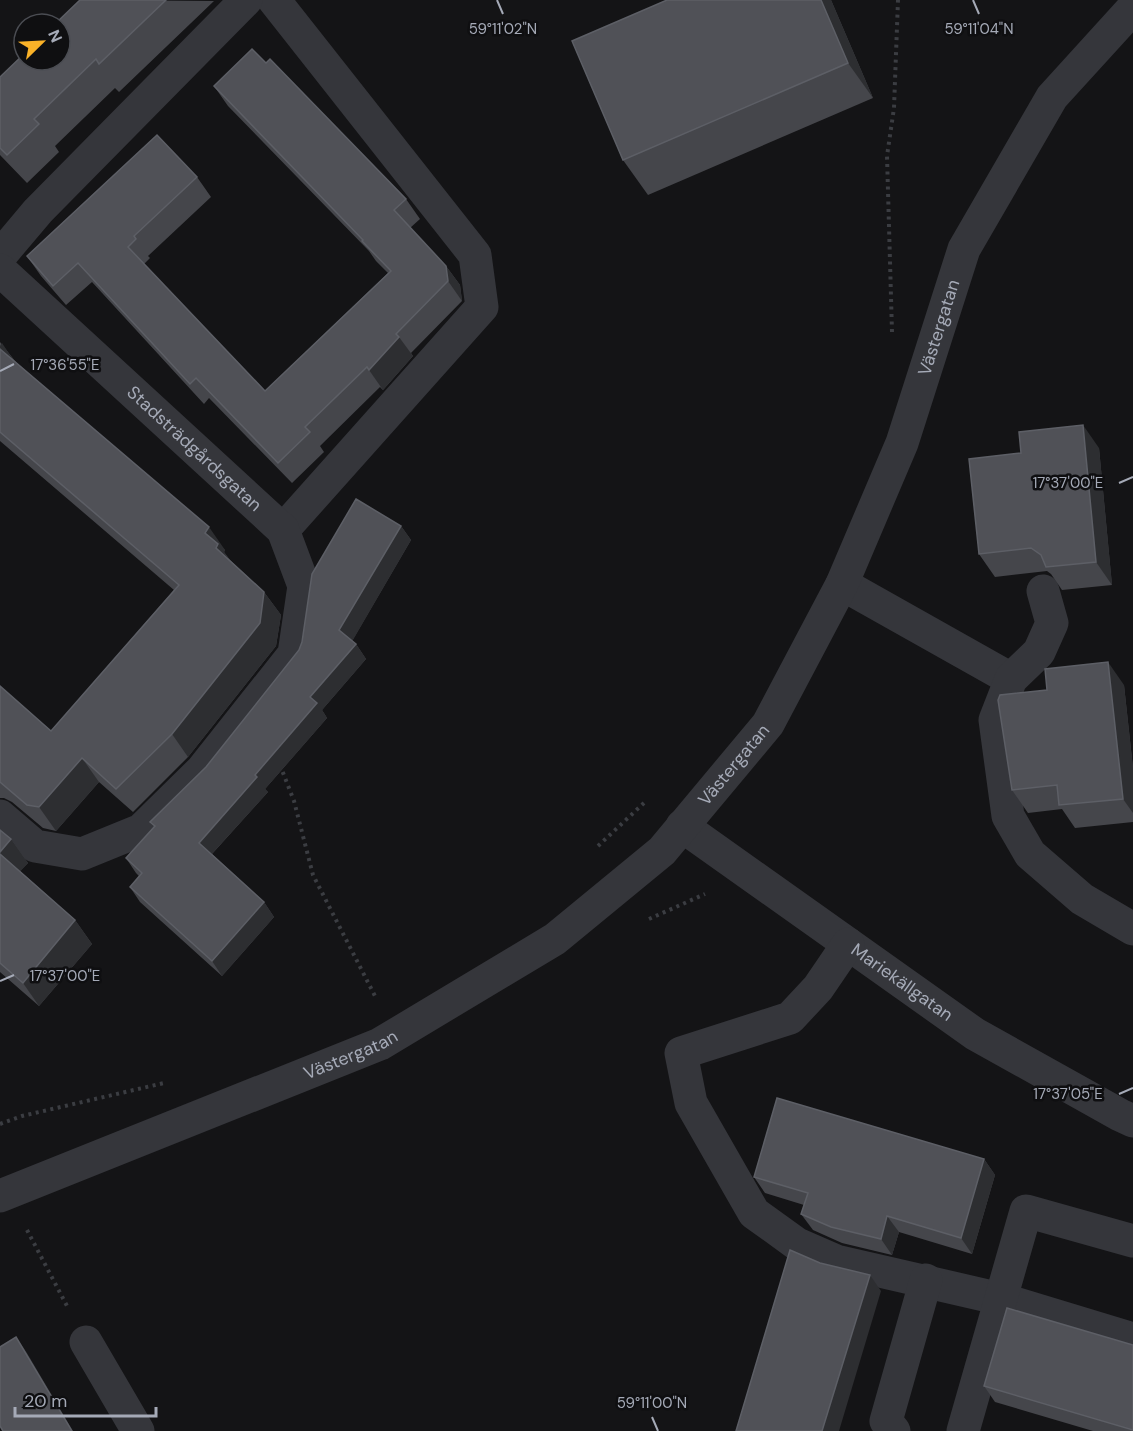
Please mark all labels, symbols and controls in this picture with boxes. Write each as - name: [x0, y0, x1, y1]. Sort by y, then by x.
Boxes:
- north arrow: [12, 12, 72, 72]
- text: 59°11'02"N: [469, 19, 537, 39]
- text: 59°11'04"N: [944, 19, 1014, 39]
- text: N: [43, 27, 67, 46]
- street label: Västergatan: [912, 276, 965, 379]
- text: 17°36'55"E: [31, 355, 99, 375]
- street label: Stadsträdgårdsgatan: [122, 380, 267, 517]
- text: 17°37'00"E: [1033, 473, 1103, 493]
- street label: Västergatan: [693, 719, 775, 811]
- street label: Mariekällgatan: [846, 938, 958, 1027]
- text: 17°37'00"E: [30, 966, 100, 986]
- street label: Västergatan: [300, 1024, 402, 1085]
- text: 17°37'05"E: [1033, 1084, 1103, 1104]
- scale bar: [15, 1380, 156, 1418]
- text: 20 m: [24, 1389, 67, 1413]
- text: 59°11'00"N: [617, 1393, 687, 1413]

